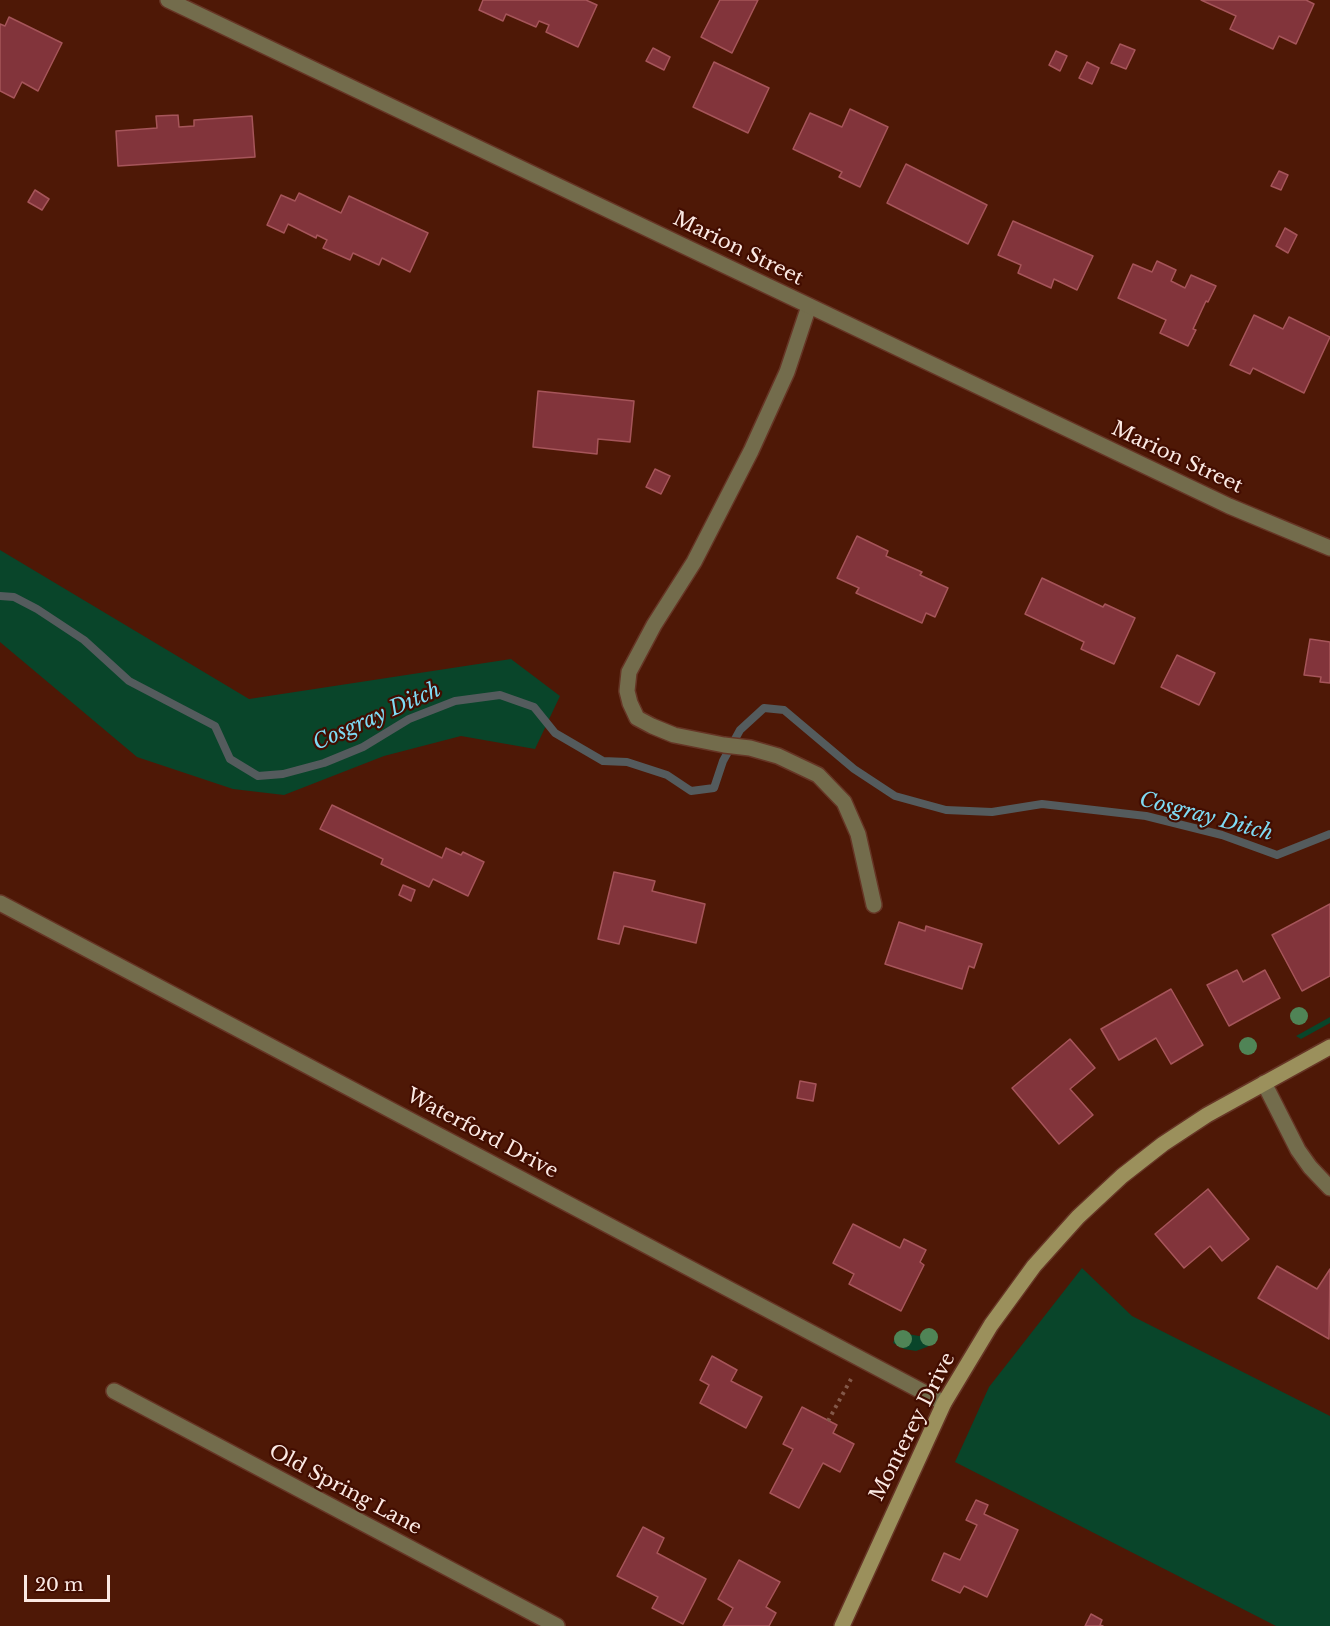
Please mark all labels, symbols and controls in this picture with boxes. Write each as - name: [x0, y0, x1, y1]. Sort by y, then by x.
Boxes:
- street label: Marion Street: [669, 207, 807, 291]
- street label: Marion Street: [1108, 417, 1246, 499]
- water label: Cosgray Ditch: [309, 678, 445, 756]
- water label: Cosgray Ditch: [1136, 787, 1276, 847]
- street label: Waterford Drive: [402, 1084, 562, 1184]
- street label: Monterey Drive: [865, 1349, 961, 1505]
- street label: Old Spring Lane: [265, 1440, 425, 1540]
- scale bar: [27, 1563, 112, 1601]
- text: 20 m: [35, 1574, 83, 1596]

